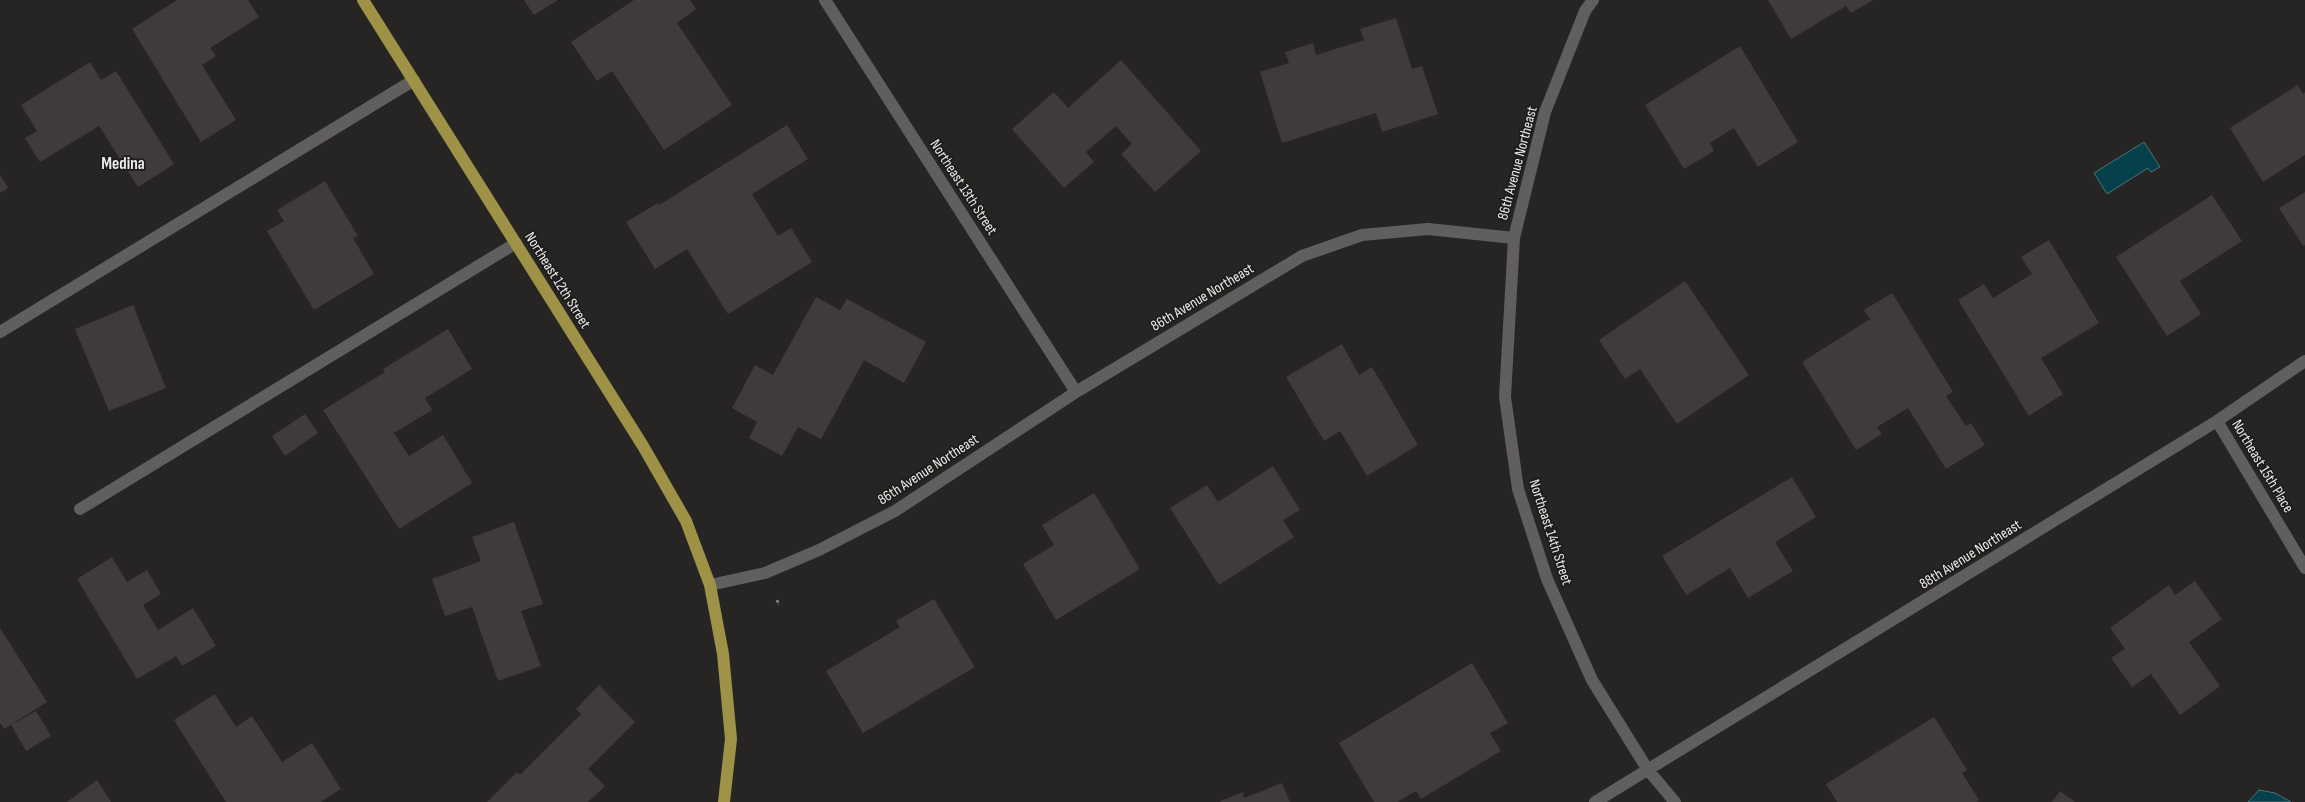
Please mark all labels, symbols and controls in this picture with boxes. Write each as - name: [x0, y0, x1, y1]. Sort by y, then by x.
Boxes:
- street label: 86th Avenue Northeast: [1493, 104, 1542, 222]
- street label: Northeast 13th Street: [926, 136, 1002, 239]
- district label: Medina: [101, 154, 145, 174]
- street label: Northeast 12th Street: [520, 229, 595, 332]
- street label: 86th Avenue Northeast: [1147, 259, 1258, 336]
- street label: Northeast 15th Place: [2227, 416, 2298, 516]
- street label: 86th Avenue Northeast: [874, 429, 983, 509]
- street label: Northeast 14th Street: [1524, 477, 1577, 588]
- street label: 88th Avenue Northeast: [1916, 515, 2025, 593]

